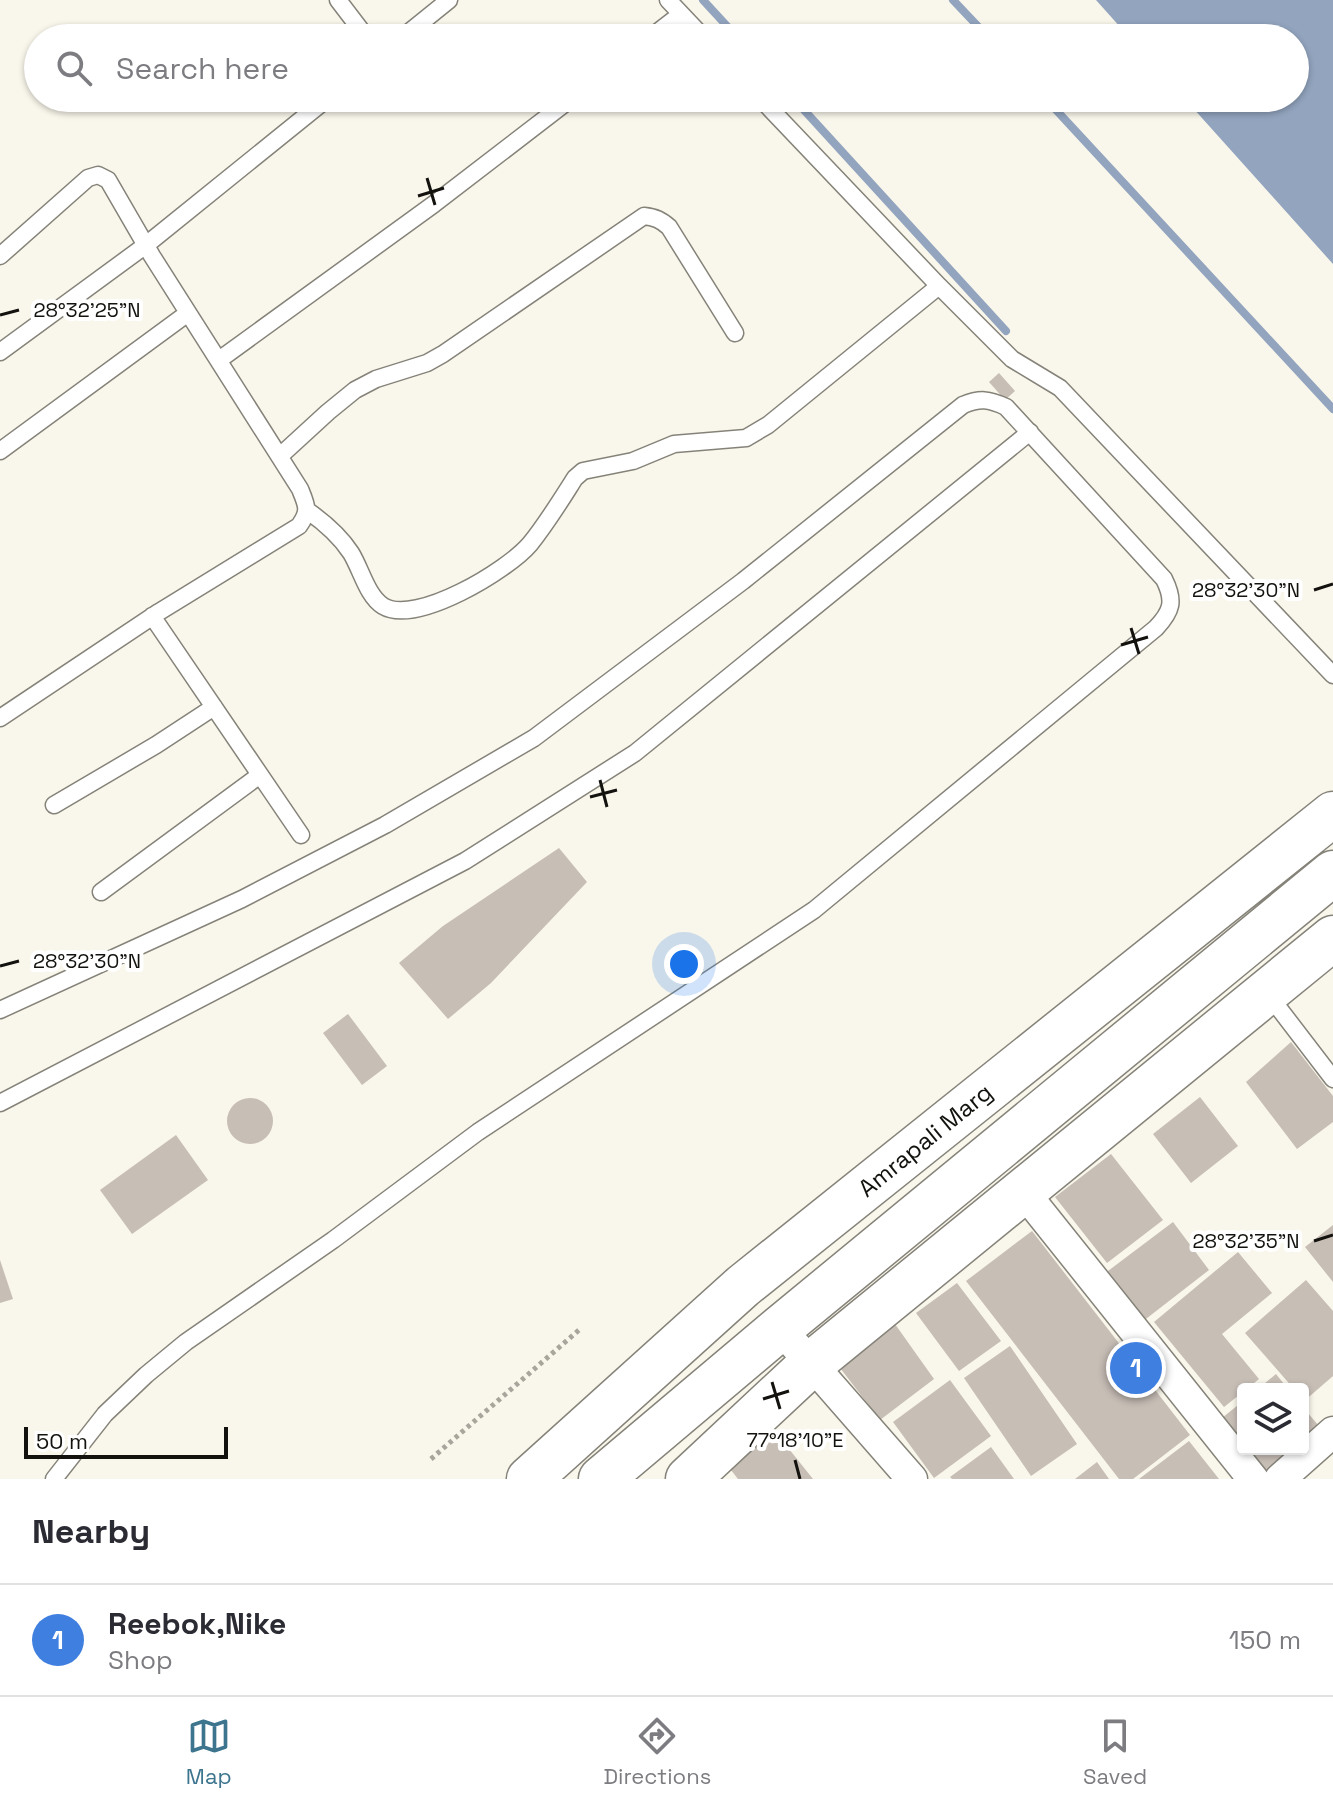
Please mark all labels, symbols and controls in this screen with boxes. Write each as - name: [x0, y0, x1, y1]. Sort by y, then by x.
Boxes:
- search box: [24, 24, 1309, 112]
- icon: search: [52, 46, 96, 90]
- text: Search here: [116, 49, 289, 88]
- text: 28°32'25"N: [33, 297, 141, 323]
- text: 28°32'30"N: [1192, 577, 1300, 603]
- your location: [664, 944, 704, 984]
- text: 28°32'30"N: [33, 948, 141, 974]
- street label: Amrapali Marg: [852, 1076, 998, 1204]
- text: 28°32'35"N: [1192, 1228, 1300, 1254]
- pin: 1: [1110, 1338, 1162, 1398]
- map controls: [1237, 1383, 1309, 1455]
- button: layers: [1237, 1383, 1309, 1455]
- scale bar: [24, 1423, 228, 1459]
- text: 50 m: [36, 1427, 88, 1455]
- text: 77°18'10"E: [747, 1427, 843, 1453]
- text: Nearby: [32, 1510, 150, 1553]
- text: Reebok,Nike: [108, 1604, 286, 1643]
- text: 1: [52, 1623, 64, 1657]
- text: 150 m: [1229, 1623, 1301, 1657]
- text: Shop: [108, 1643, 173, 1677]
- tab: Map: [186, 1714, 232, 1790]
- tab: Directions: [603, 1714, 711, 1790]
- tab: Saved: [1083, 1714, 1147, 1790]

